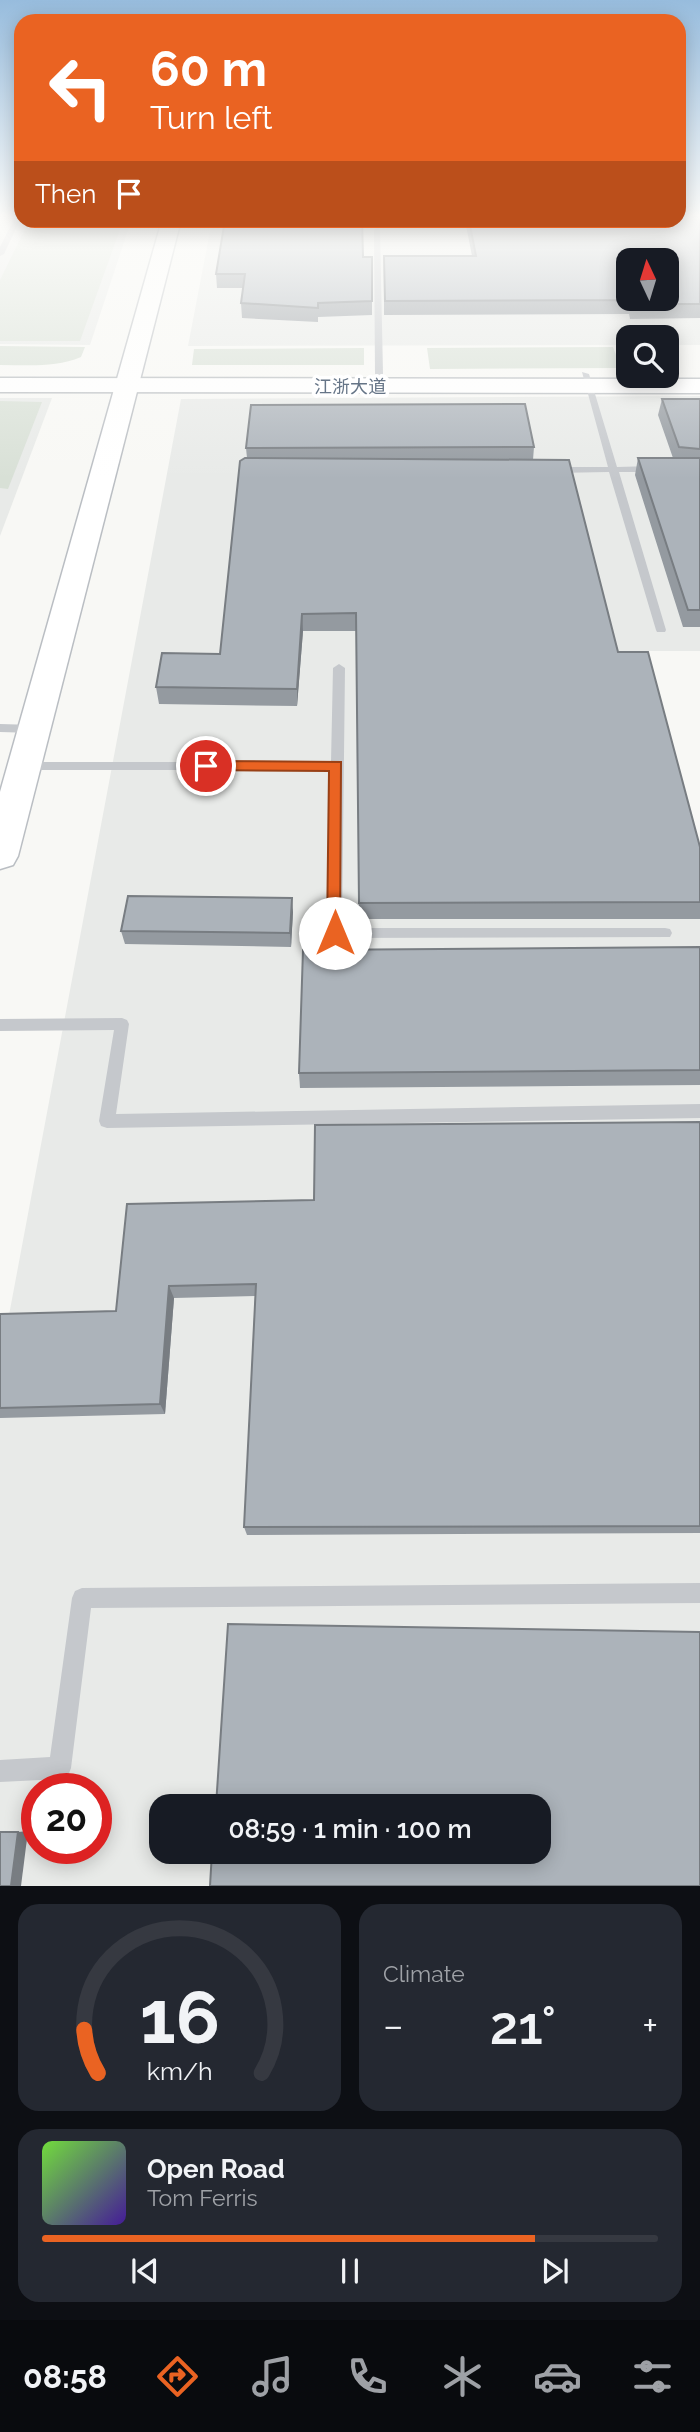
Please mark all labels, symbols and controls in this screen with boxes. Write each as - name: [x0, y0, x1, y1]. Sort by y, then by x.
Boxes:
- text: 60 m: [150, 40, 267, 97]
- icon: left: [35, 42, 126, 133]
- text: Turn left: [150, 99, 272, 136]
- icon: arrive: [110, 175, 148, 213]
- text: Then: [35, 179, 96, 209]
- north arrow: [616, 248, 679, 312]
- map controls: [616, 248, 679, 388]
- button: search: [616, 325, 679, 388]
- street label: 江浙大道: [314, 376, 386, 397]
- pin: [176, 736, 236, 796]
- icon: arrive: [187, 747, 225, 785]
- position arrow: [298, 896, 372, 970]
- speed limit sign: 20: [21, 1773, 112, 1864]
- text: 08:59 · 1 min · 100 m: [228, 1814, 472, 1844]
- text: Climate: [383, 1960, 465, 1987]
- text: 16: [139, 1976, 220, 2061]
- text: 21°: [490, 1995, 556, 2056]
- text: −: [383, 2003, 403, 2048]
- text: +: [642, 2003, 658, 2048]
- text: km/h: [147, 2056, 212, 2086]
- text: Open Road: [147, 2154, 285, 2184]
- text: Tom Ferris: [147, 2184, 258, 2211]
- icon: previous: [126, 2252, 164, 2290]
- icon: pause: [331, 2252, 369, 2290]
- icon: next: [536, 2252, 574, 2290]
- icon: directions: [153, 2352, 202, 2401]
- icon: music: [248, 2352, 297, 2401]
- icon: phone: [343, 2352, 392, 2401]
- icon: climate: [438, 2352, 487, 2401]
- icon: car: [533, 2352, 582, 2401]
- icon: filters: [628, 2352, 677, 2401]
- text: 08:58: [23, 2358, 107, 2395]

